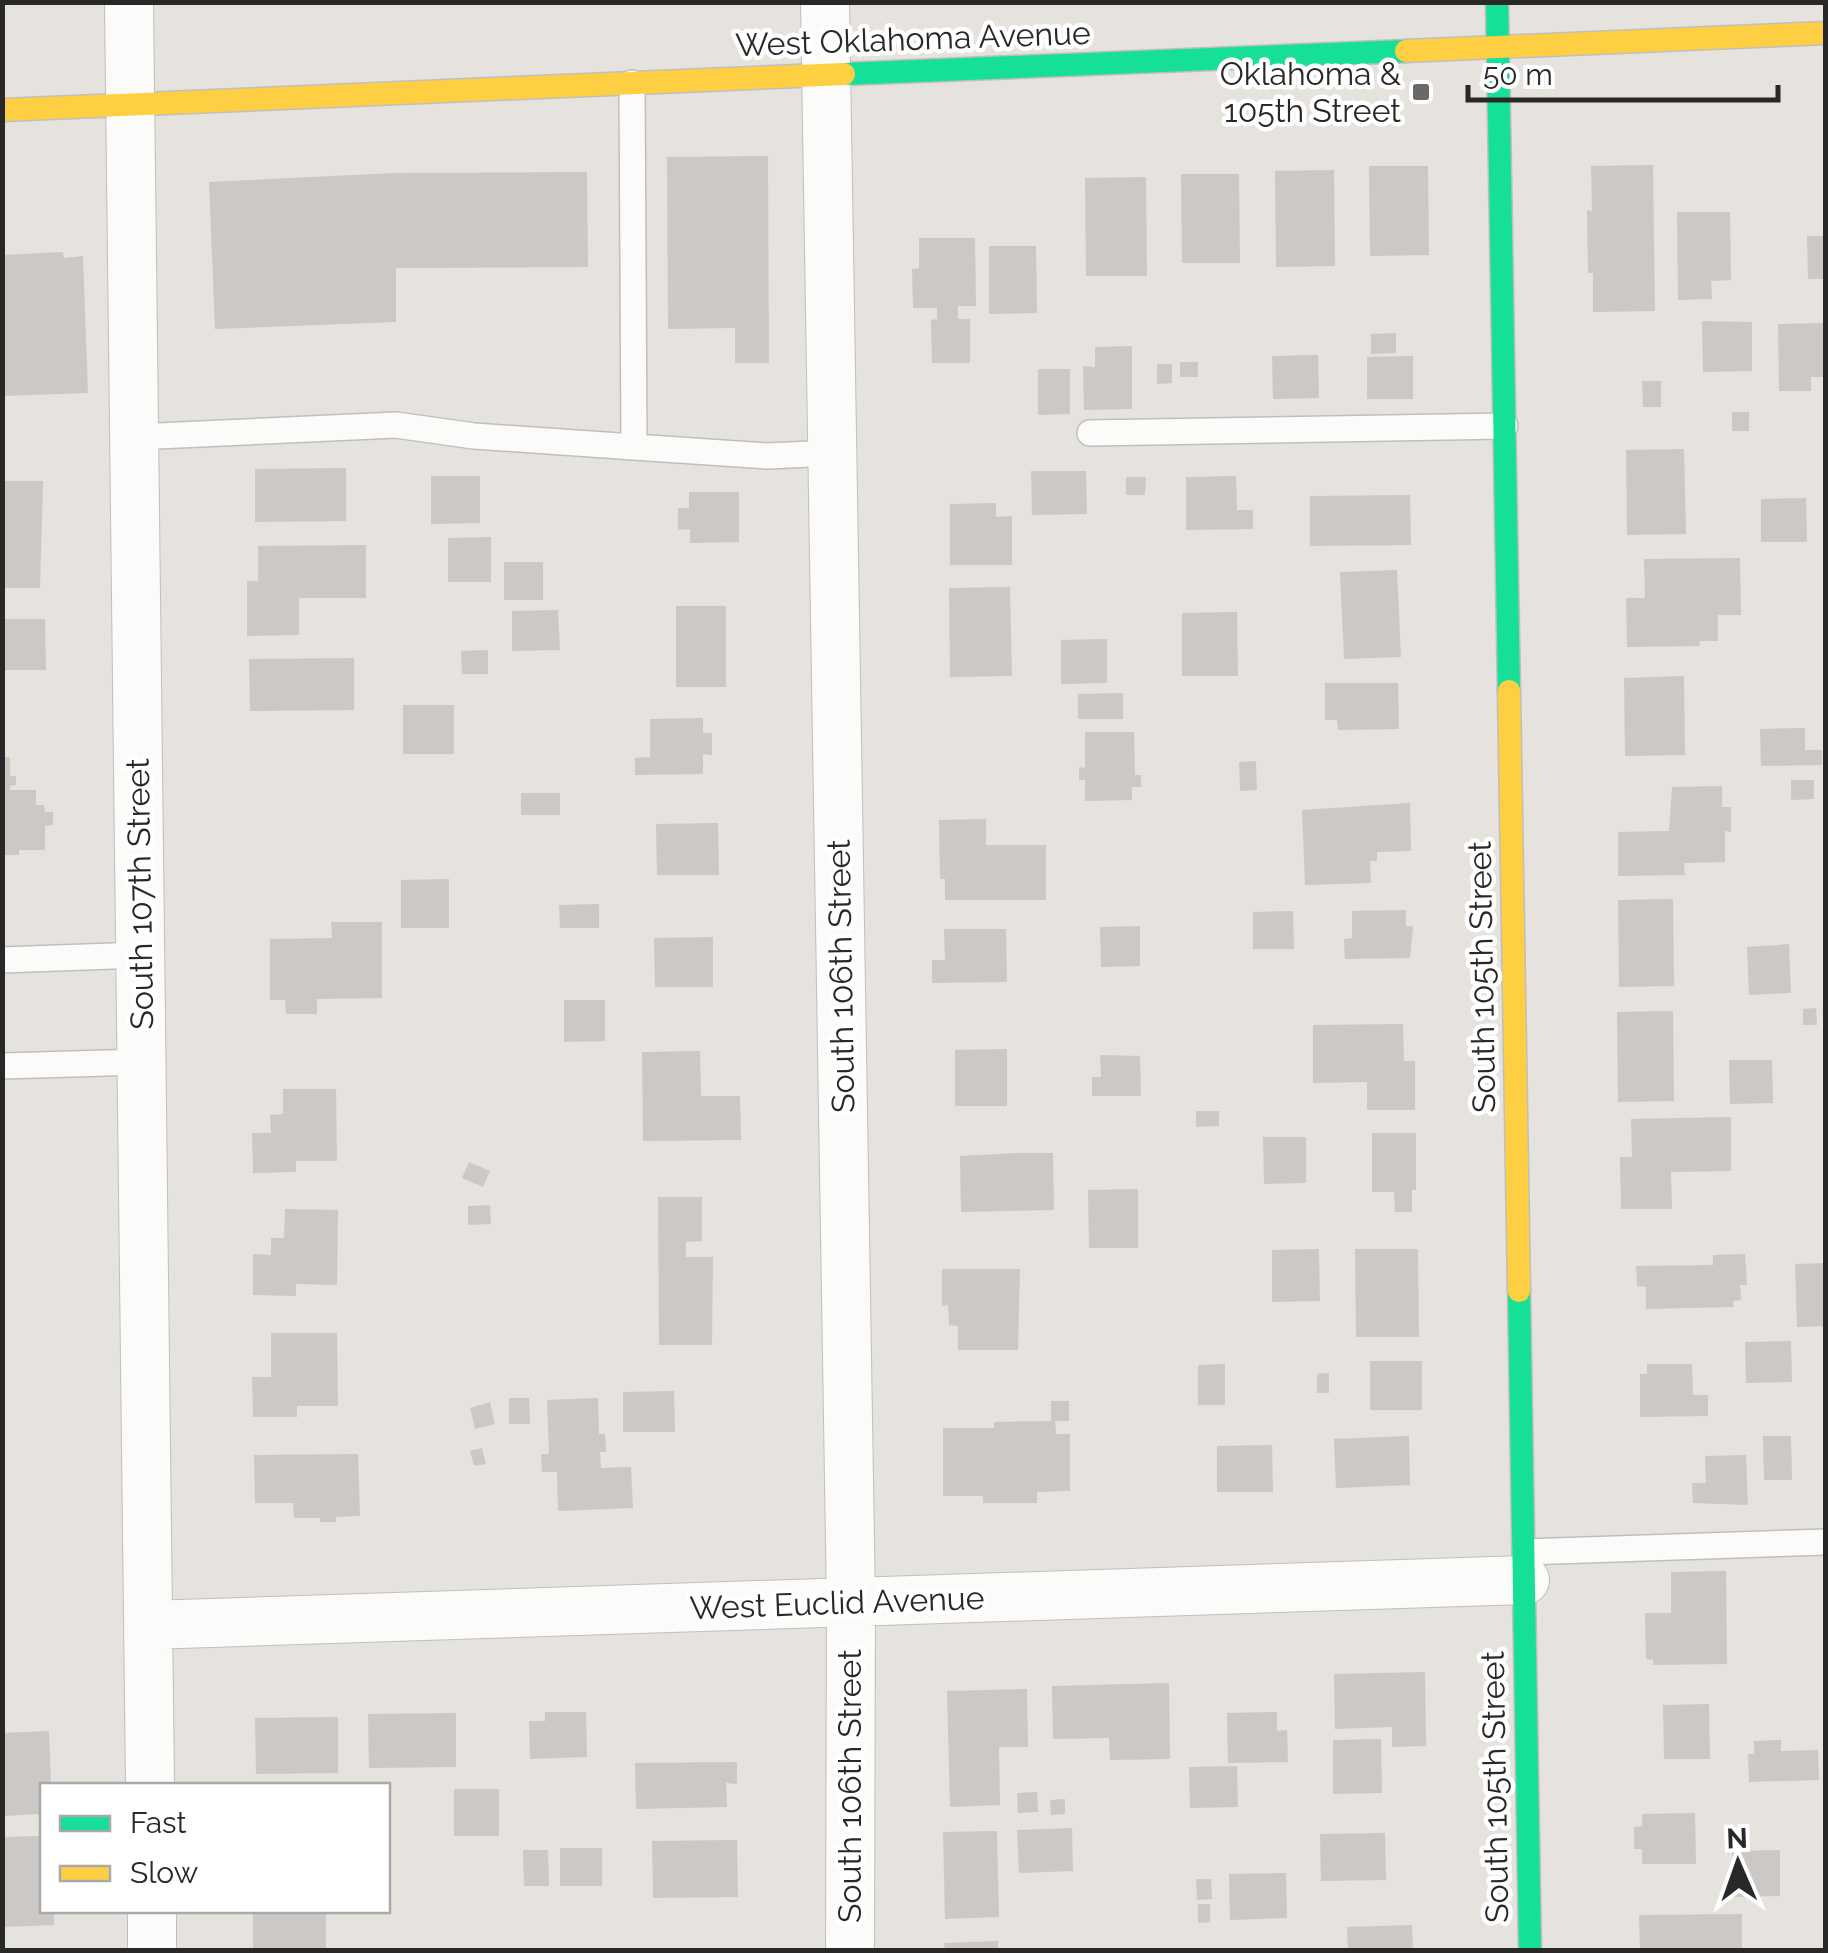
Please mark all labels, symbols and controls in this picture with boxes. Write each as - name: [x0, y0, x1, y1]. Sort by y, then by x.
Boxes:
- street label: West Oklahoma Avenue: [735, 14, 1091, 63]
- scale bar: [1468, 40, 1778, 102]
- place label: Oklahoma & 105th Street: [1220, 55, 1402, 129]
- text: 50 m: [1483, 57, 1553, 92]
- marker: Oklahoma & 105th Street: [1410, 81, 1432, 103]
- street label: South 107th Street: [119, 758, 160, 1030]
- street label: South 106th Street: [820, 839, 861, 1113]
- street label: South 105th Street: [1461, 840, 1502, 1113]
- street label: West Euclid Avenue: [689, 1579, 985, 1626]
- street label: South 106th Street: [831, 1649, 868, 1923]
- street label: South 105th Street: [1474, 1650, 1515, 1923]
- legend: [40, 1783, 390, 1913]
- text: Fast: [130, 1805, 187, 1840]
- north arrow: [1688, 1813, 1788, 1913]
- text: N: [1726, 1822, 1748, 1855]
- text: Slow: [130, 1855, 198, 1890]

